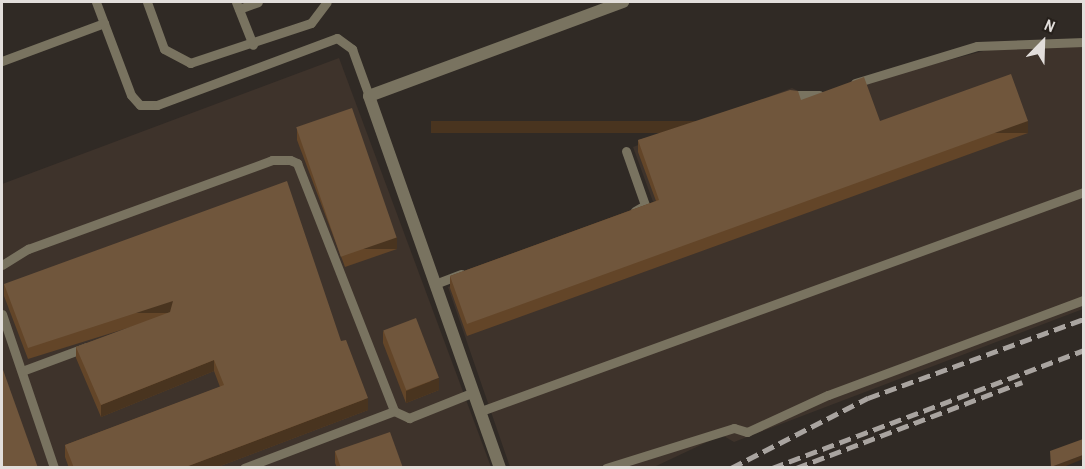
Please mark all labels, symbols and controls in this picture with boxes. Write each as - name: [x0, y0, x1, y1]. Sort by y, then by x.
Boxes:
- north arrow: [1013, 12, 1073, 72]
- text: N: [1041, 13, 1059, 37]

